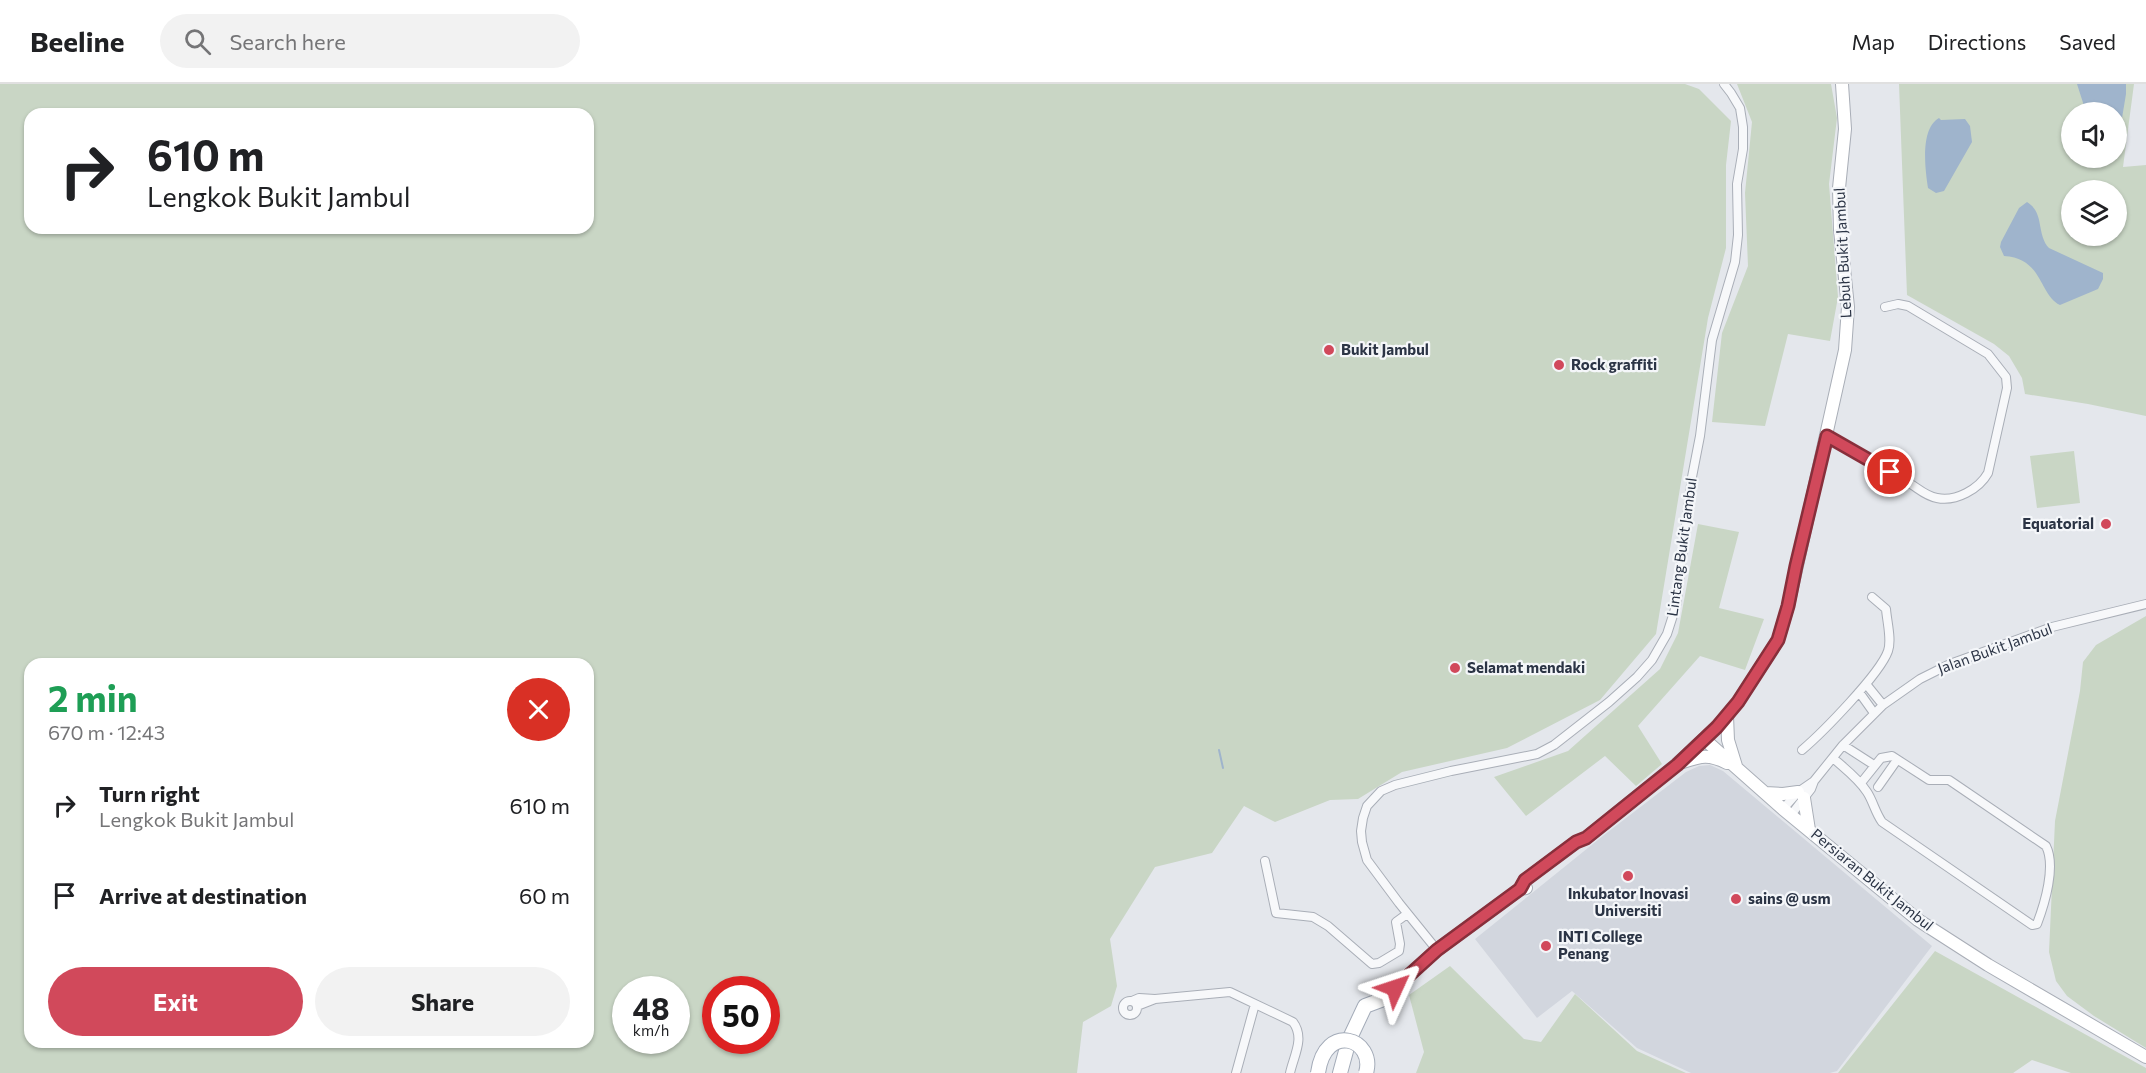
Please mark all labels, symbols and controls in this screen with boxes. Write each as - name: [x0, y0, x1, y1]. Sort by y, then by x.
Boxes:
- search box: [160, 14, 580, 68]
- text: Beeline: [30, 24, 124, 58]
- icon: search: [181, 25, 214, 58]
- text: Search here: [229, 28, 346, 55]
- text: Map: [1852, 29, 1895, 54]
- text: Directions: [1928, 29, 2026, 54]
- text: Saved: [2059, 29, 2116, 54]
- map controls: [2061, 102, 2127, 246]
- button: sound: [2061, 102, 2127, 168]
- text: 610 m: [147, 128, 265, 180]
- icon: right: [48, 132, 126, 210]
- text: Lengkok Bukit Jambul: [147, 180, 411, 213]
- button: layers: [2061, 180, 2127, 246]
- street label: Lebuh Bukit Jambul: [1830, 187, 1854, 319]
- place label: Bukit Jambul: [1341, 340, 1429, 358]
- marker: Bukit Jambul: [1322, 343, 1336, 357]
- place label: Rock graffiti: [1571, 355, 1657, 373]
- marker: Rock graffiti: [1552, 358, 1566, 372]
- pin: [1864, 446, 1915, 497]
- icon: arrive: [1873, 455, 1906, 488]
- street label: Lintang Bukit Jambul: [1662, 476, 1700, 617]
- place label: Equatorial: [2022, 514, 2094, 532]
- marker: Equatorial: [2099, 517, 2113, 531]
- street label: Jalan Bukit Jambul: [1935, 619, 2054, 677]
- place label: Selamat mendaki: [1467, 658, 1585, 676]
- marker: Selamat mendaki: [1448, 661, 1462, 675]
- text: 2 min: [48, 675, 138, 719]
- button: close: [507, 678, 570, 741]
- text: 670 m · 12:43: [48, 720, 165, 744]
- text: Turn right: [99, 780, 200, 807]
- icon: right: [48, 789, 81, 822]
- text: 610 m: [509, 792, 570, 819]
- text: Lengkok Bukit Jambul: [99, 807, 294, 831]
- street label: Persiaran Bukit Jambul: [1808, 824, 1937, 934]
- marker: Inkubator Inovasi Universiti: [1621, 869, 1635, 883]
- icon: arrive: [48, 879, 81, 912]
- text: Arrive at destination: [99, 882, 307, 909]
- text: 60 m: [519, 882, 570, 909]
- place label: Inkubator Inovasi Universiti: [1568, 884, 1688, 919]
- place label: sains @ usm: [1748, 889, 1830, 907]
- marker: sains @ usm: [1729, 892, 1743, 906]
- place label: INTI College Penang: [1558, 927, 1643, 962]
- marker: INTI College Penang: [1539, 939, 1553, 953]
- position arrow: [1363, 956, 1427, 1020]
- button: Exit: [48, 967, 303, 1036]
- button: Share: [315, 967, 570, 1036]
- speed limit sign: 50: [702, 976, 780, 1054]
- text: 48: [633, 989, 669, 1026]
- text: km/h: [633, 1021, 669, 1039]

